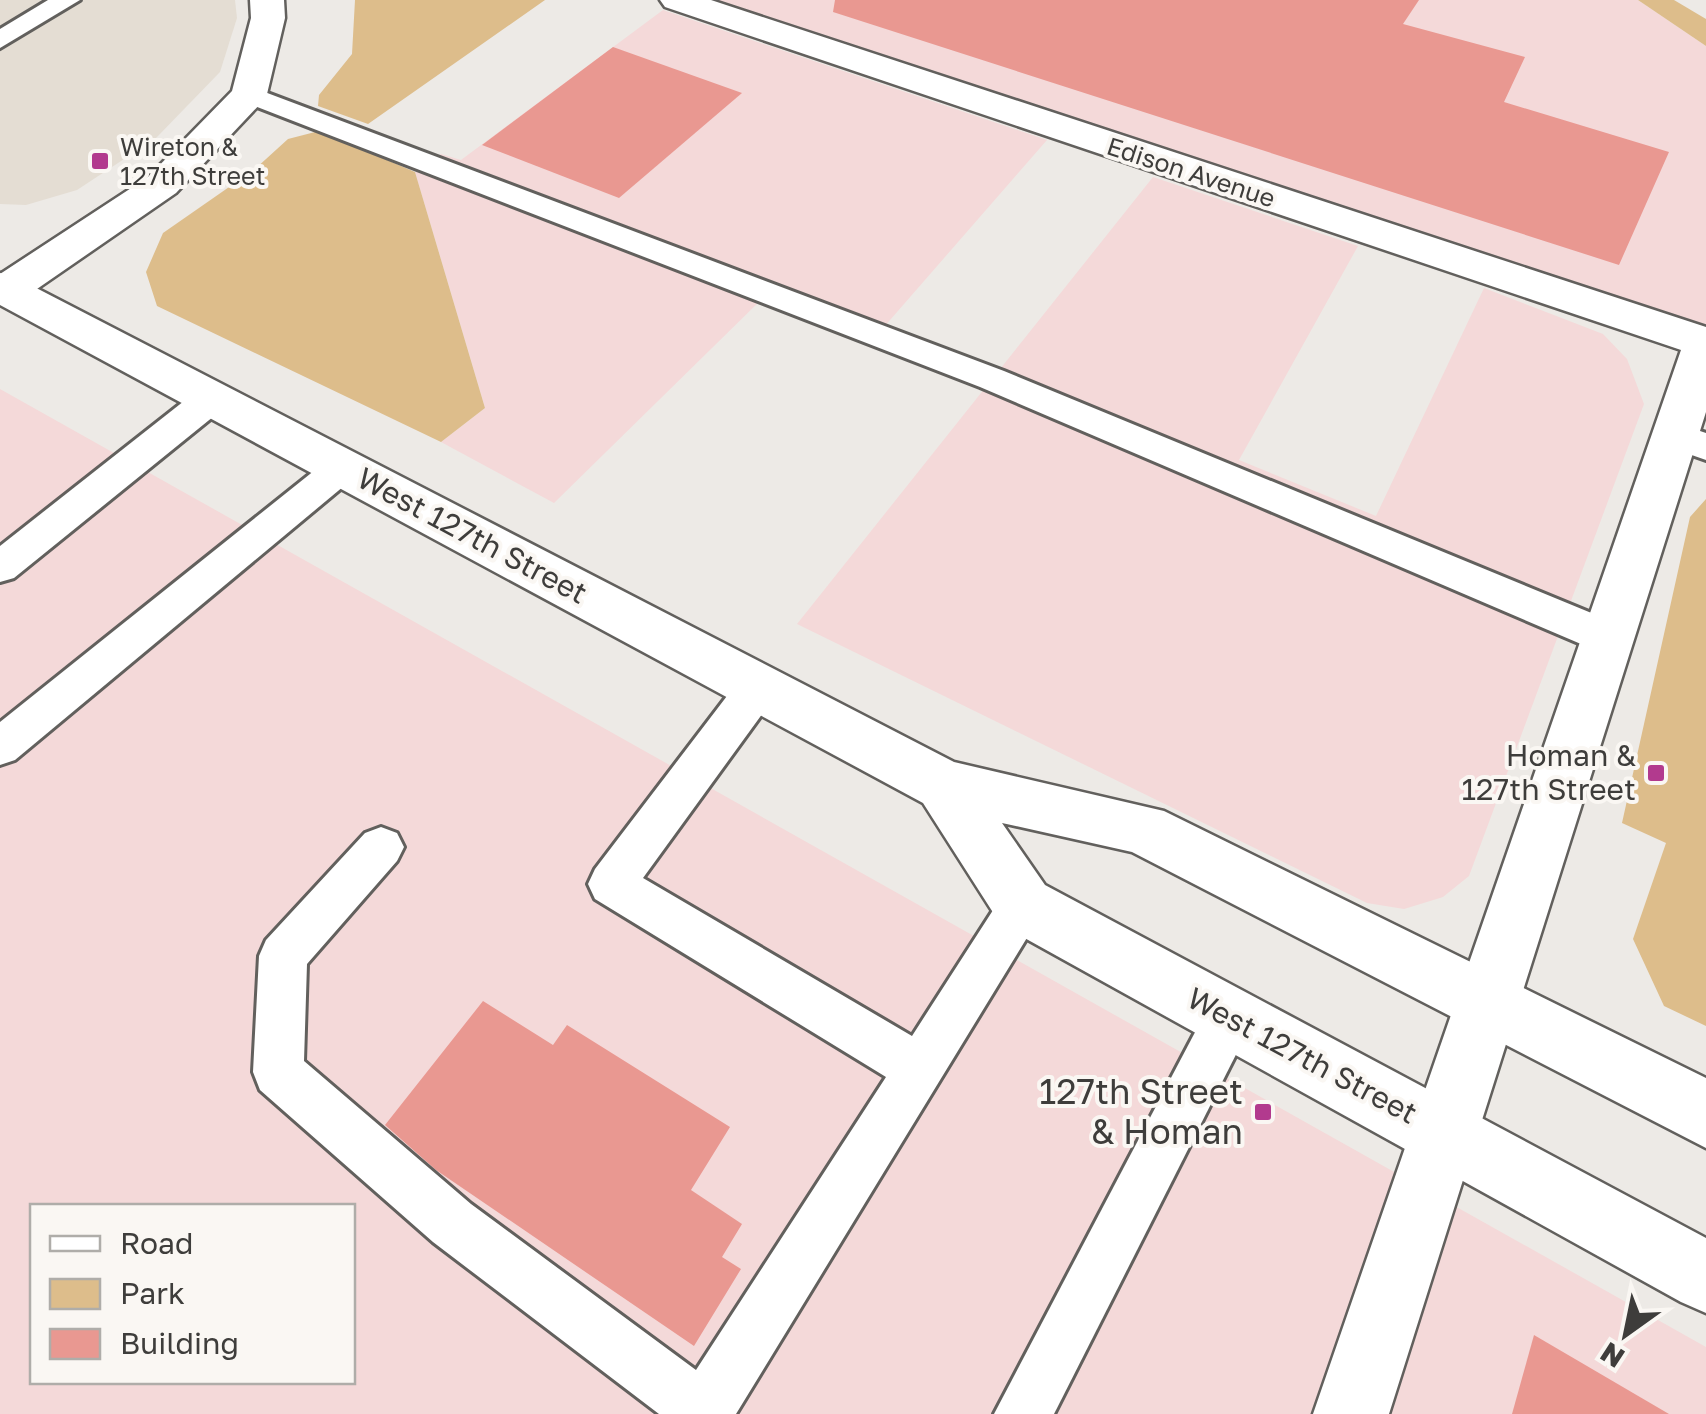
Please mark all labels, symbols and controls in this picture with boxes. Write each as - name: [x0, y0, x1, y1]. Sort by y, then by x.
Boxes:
- street label: Edison Avenue: [1103, 130, 1279, 213]
- place label: Wireton & 127th Street: [120, 131, 266, 191]
- marker: Wireton & 127th Street: [89, 150, 111, 172]
- street label: West 127th Street: [351, 459, 593, 611]
- place label: Homan & 127th Street: [1461, 737, 1636, 807]
- marker: Homan & 127th Street: [1645, 762, 1667, 784]
- street label: West 127th Street: [1181, 979, 1423, 1131]
- place label: 127th Street & Homan: [1039, 1070, 1243, 1152]
- marker: 127th Street & Homan: [1252, 1101, 1274, 1123]
- legend: [30, 1204, 355, 1384]
- text: Road: [120, 1225, 194, 1261]
- text: Park: [120, 1275, 185, 1311]
- north arrow: [1576, 1284, 1676, 1384]
- text: Building: [120, 1325, 239, 1361]
- text: N: [1594, 1336, 1630, 1375]

